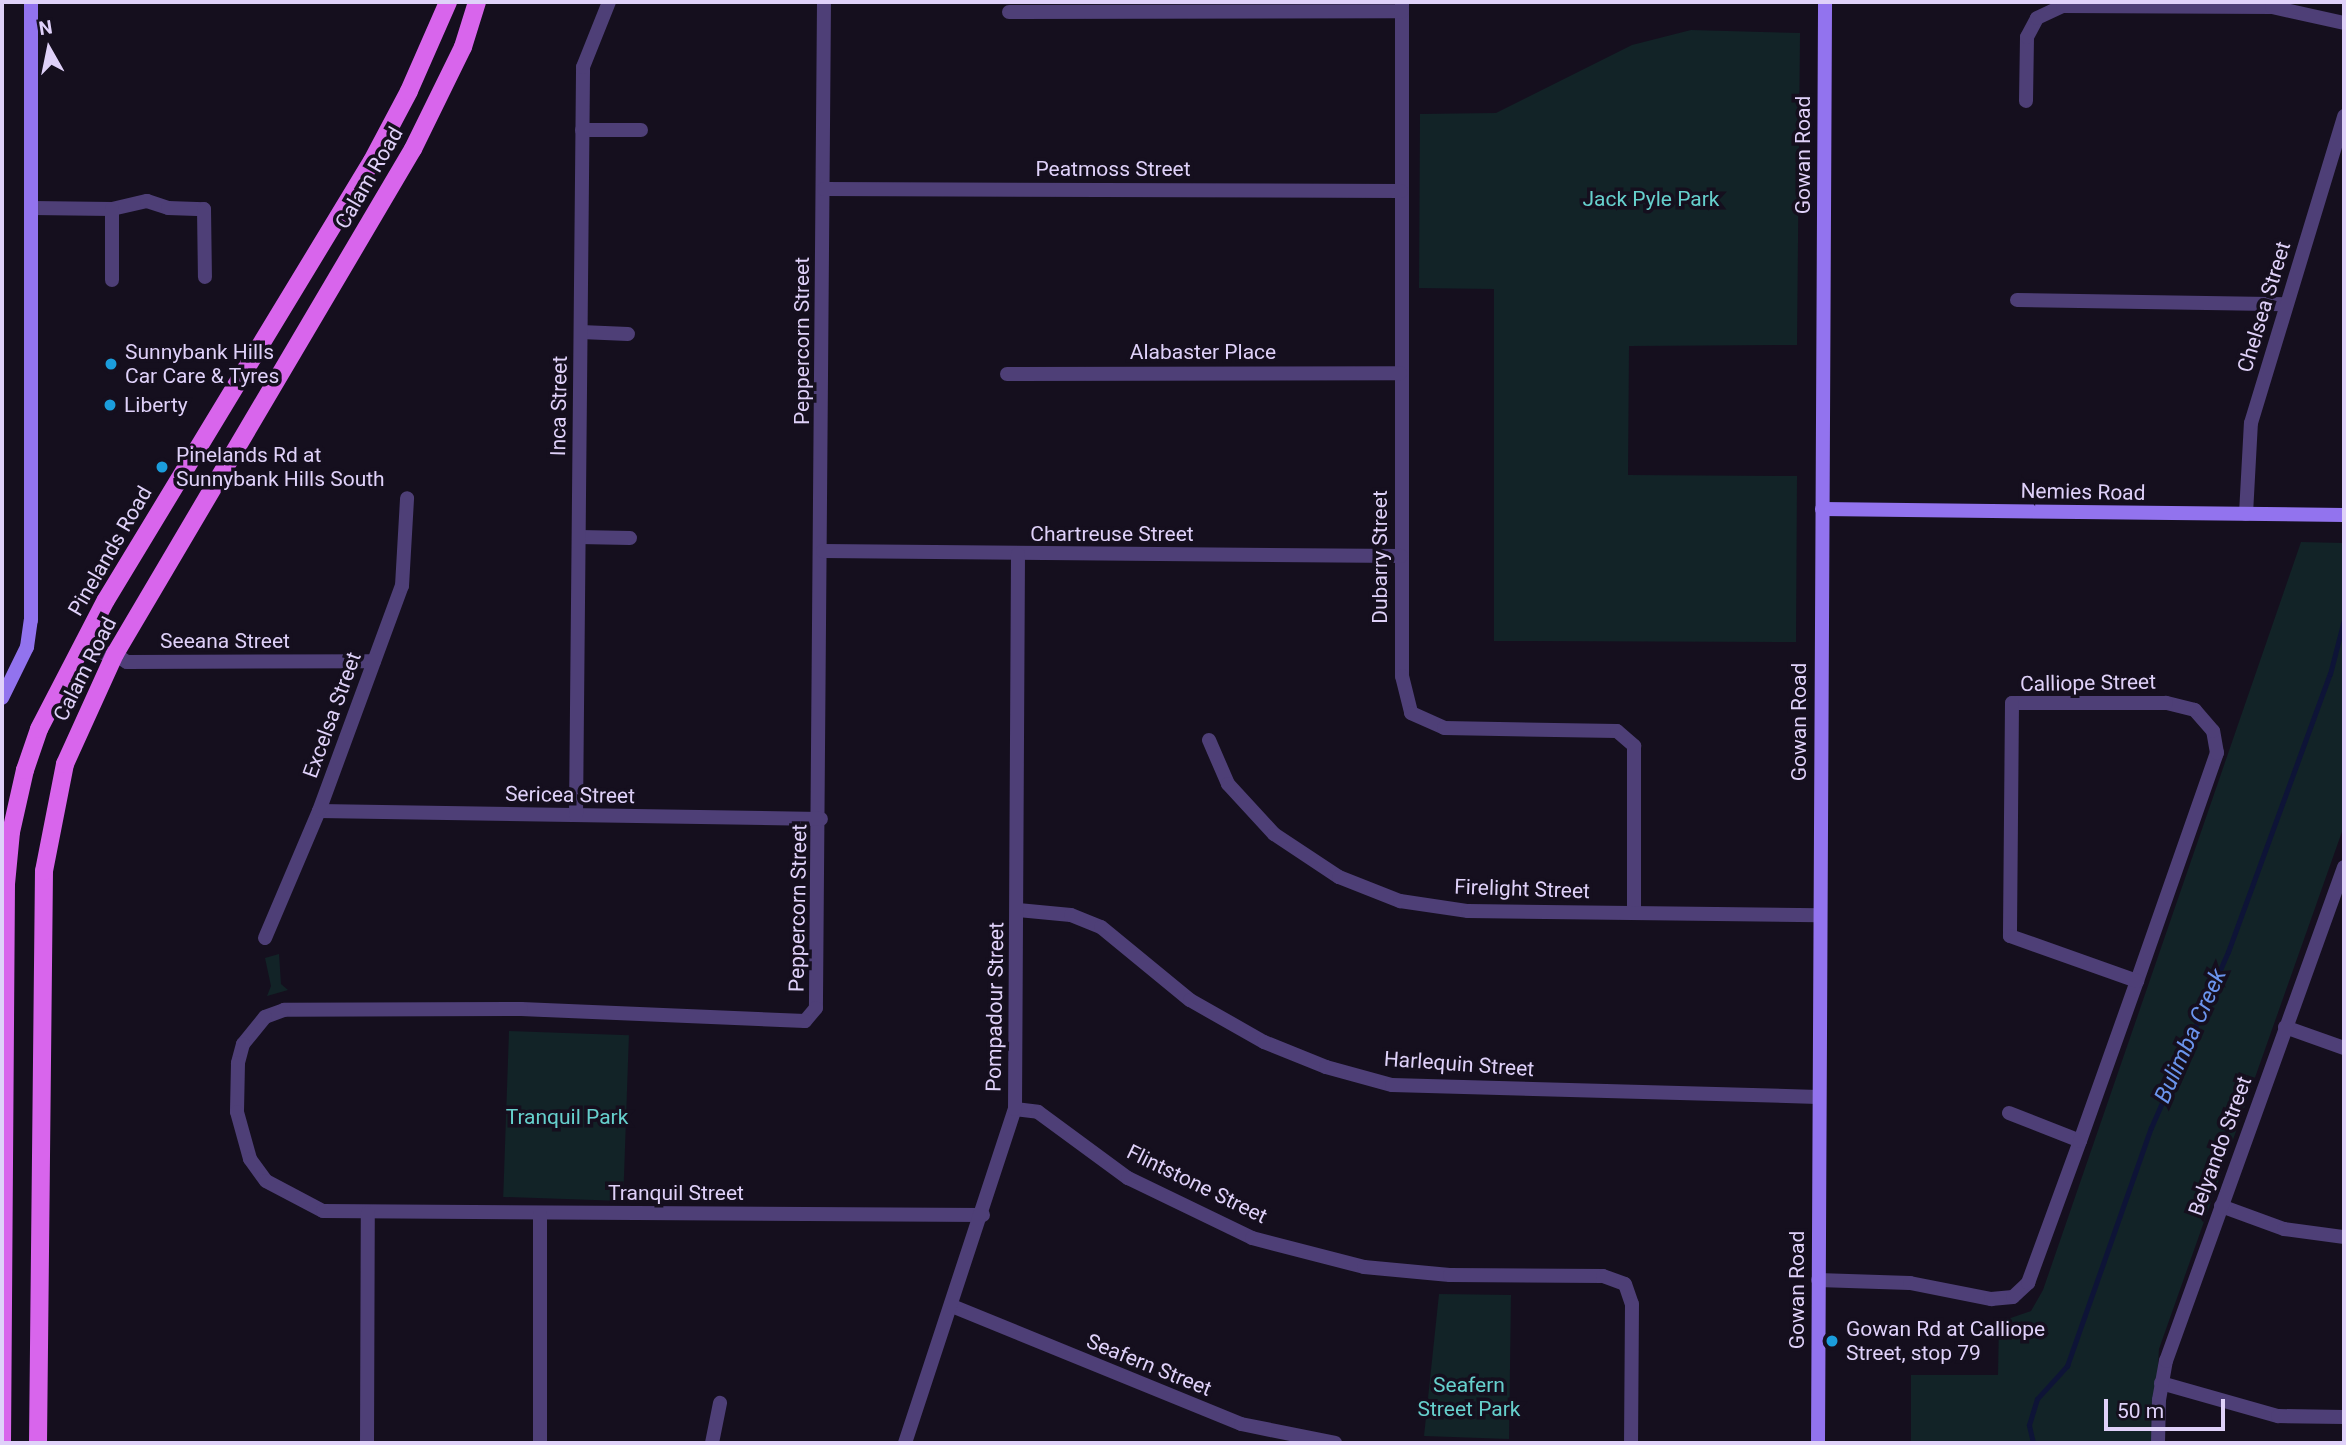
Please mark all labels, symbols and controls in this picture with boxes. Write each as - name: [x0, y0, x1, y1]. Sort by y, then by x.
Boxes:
- north arrow: [14, 14, 84, 84]
- text: N: [37, 15, 54, 40]
- street label: Gowan Road: [1790, 96, 1816, 214]
- street label: Calam Road: [330, 123, 408, 233]
- street label: Peatmoss Street: [1035, 156, 1191, 182]
- park label: Jack Pyle Park: [1583, 186, 1719, 212]
- street label: Chelsea Street: [2232, 239, 2296, 375]
- street label: Peppercorn Street: [789, 257, 815, 425]
- place label: Sunnybank Hills Car Care & Tyres: [125, 339, 280, 389]
- street label: Alabaster Place: [1130, 339, 1276, 365]
- marker: Sunnybank Hills Car Care & Tyres: [103, 356, 119, 372]
- street label: Inca Street: [546, 356, 572, 456]
- place label: Liberty: [124, 392, 188, 418]
- marker: Liberty: [102, 397, 118, 413]
- place label: Pinelands Rd at Sunnybank Hills South: [176, 442, 385, 492]
- marker: Pinelands Rd at Sunnybank Hills South: [154, 459, 170, 475]
- street label: Nemies Road: [2020, 478, 2146, 506]
- street label: Pinelands Road: [63, 482, 157, 620]
- street label: Dubarry Street: [1367, 490, 1393, 624]
- street label: Chartreuse Street: [1030, 521, 1194, 547]
- street label: Calam Road: [48, 613, 122, 725]
- street label: Seeana Street: [160, 628, 290, 654]
- street label: Excelsa Street: [298, 649, 366, 781]
- street label: Gowan Road: [1786, 663, 1812, 781]
- street label: Calliope Street: [2020, 669, 2156, 697]
- street label: Sericea Street: [505, 781, 635, 809]
- street label: Peppercorn Street: [784, 824, 812, 992]
- street label: Firelight Street: [1454, 874, 1590, 904]
- street label: Pompadour Street: [981, 922, 1009, 1092]
- water label: Bulimba Creek: [2149, 965, 2233, 1107]
- street label: Harlequin Street: [1383, 1046, 1535, 1082]
- street label: Belyando Street: [2183, 1073, 2257, 1219]
- park label: Tranquil Park: [506, 1104, 628, 1130]
- street label: Flintstone Street: [1123, 1139, 1271, 1229]
- street label: Tranquil Street: [608, 1180, 744, 1206]
- street label: Gowan Road: [1784, 1231, 1810, 1349]
- place label: Gowan Rd at Calliope Street, stop 79: [1846, 1316, 2045, 1366]
- street label: Seafern Street: [1083, 1328, 1215, 1402]
- marker: Gowan Rd at Calliope Street, stop 79: [1824, 1333, 1840, 1349]
- park label: Seafern Street Park: [1418, 1372, 1520, 1422]
- scale bar: [2108, 1386, 2229, 1430]
- text: 50 m: [2117, 1399, 2164, 1423]

